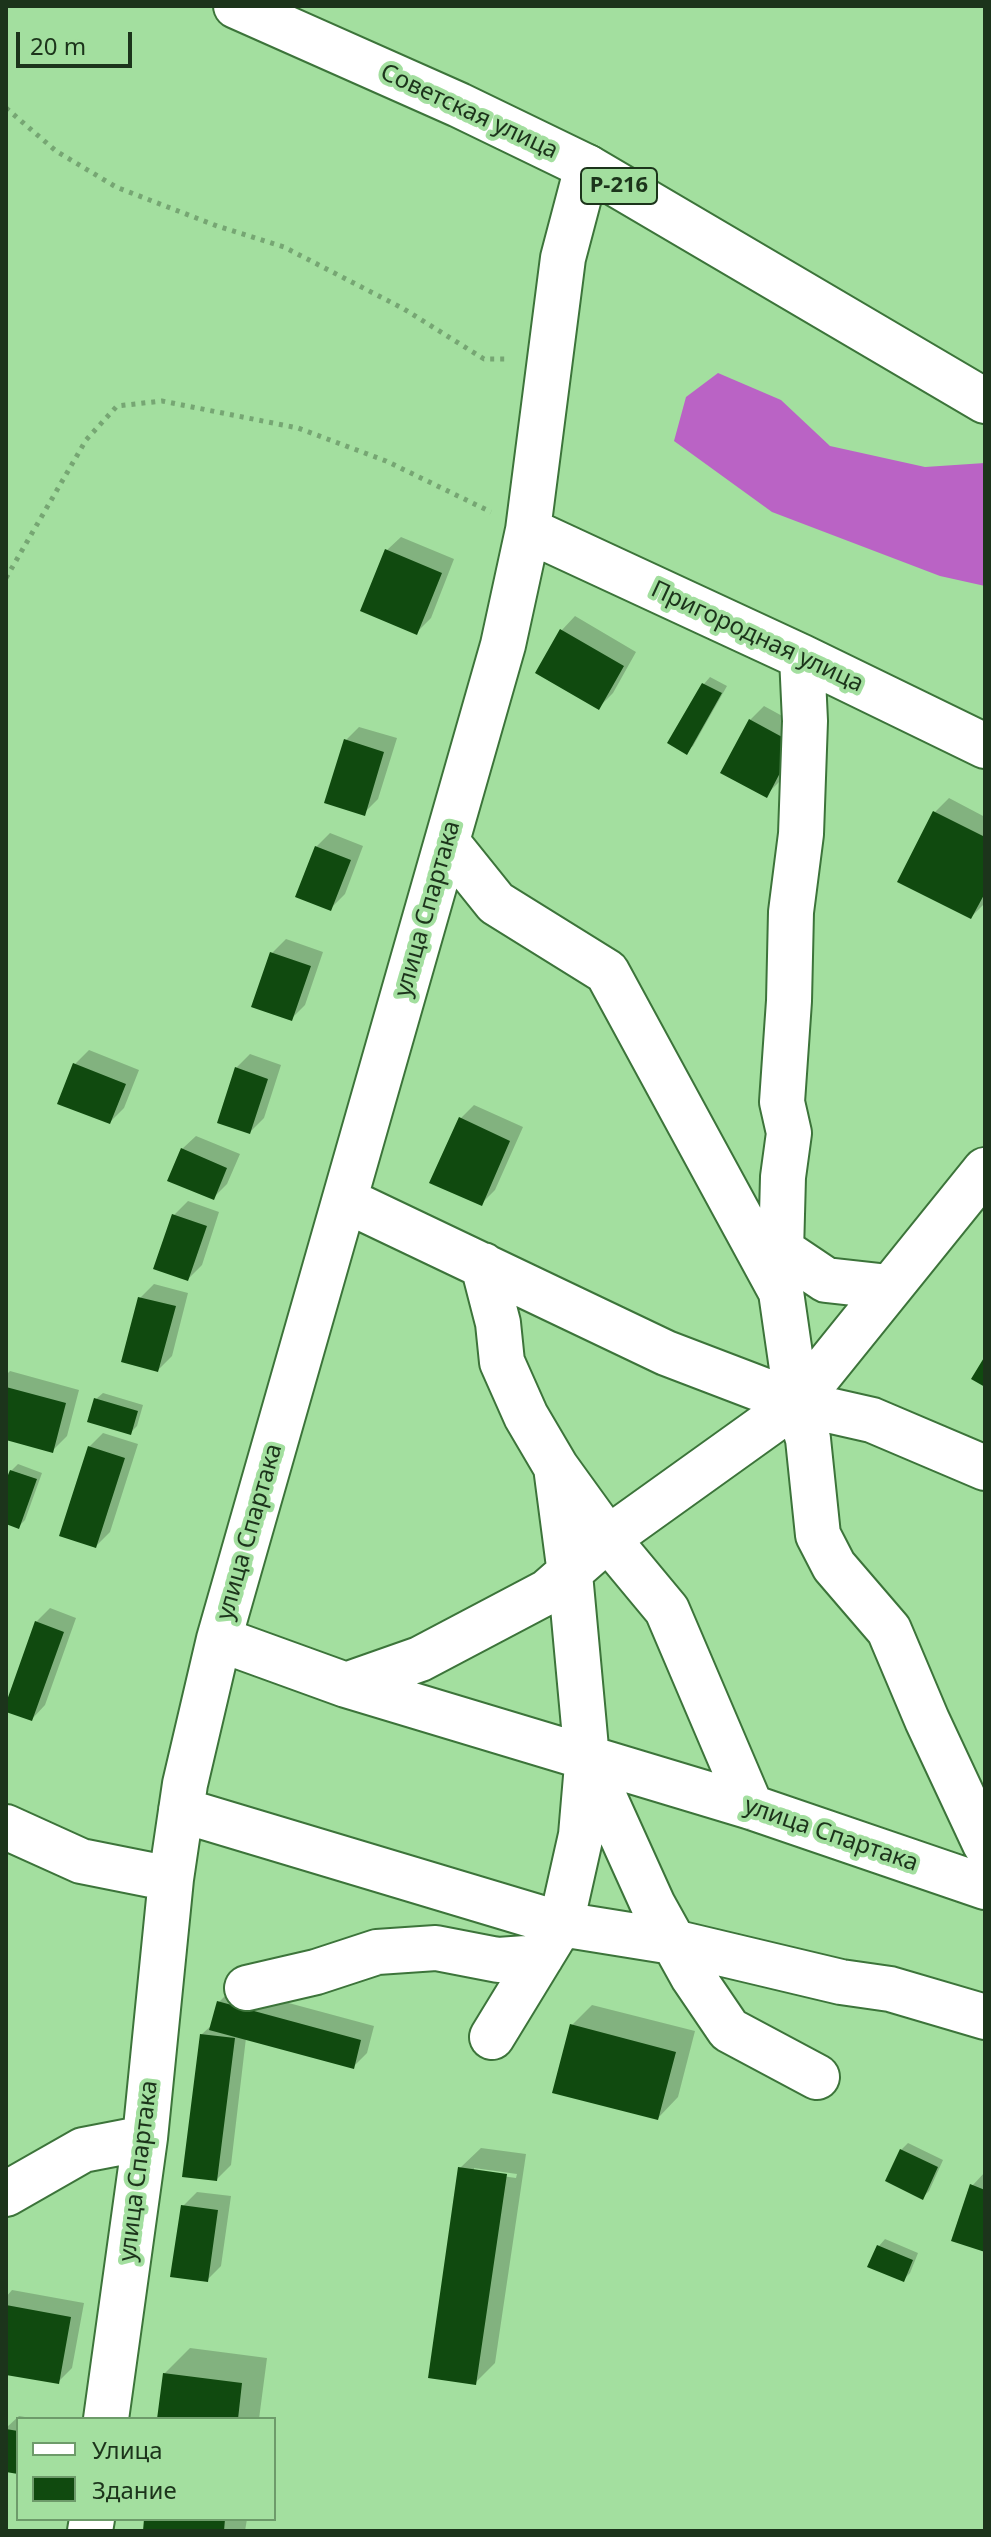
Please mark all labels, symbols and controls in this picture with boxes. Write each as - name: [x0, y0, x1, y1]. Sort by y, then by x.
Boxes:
- scale bar: [20, 16, 136, 66]
- text: 20 m: [30, 29, 86, 62]
- street label: Советская улица: [376, 58, 562, 166]
- road number: Р-216: [581, 168, 657, 204]
- street label: Пригородная улица: [646, 575, 868, 699]
- street label: улица Спартака: [389, 818, 467, 1000]
- street label: улица Спартака: [211, 1441, 289, 1623]
- street label: улица Спартака: [740, 1792, 922, 1878]
- street label: улица Спартака: [114, 2079, 164, 2263]
- legend: [16, 2417, 276, 2521]
- text: Улица: [92, 2433, 163, 2466]
- text: Здание: [92, 2473, 177, 2506]

